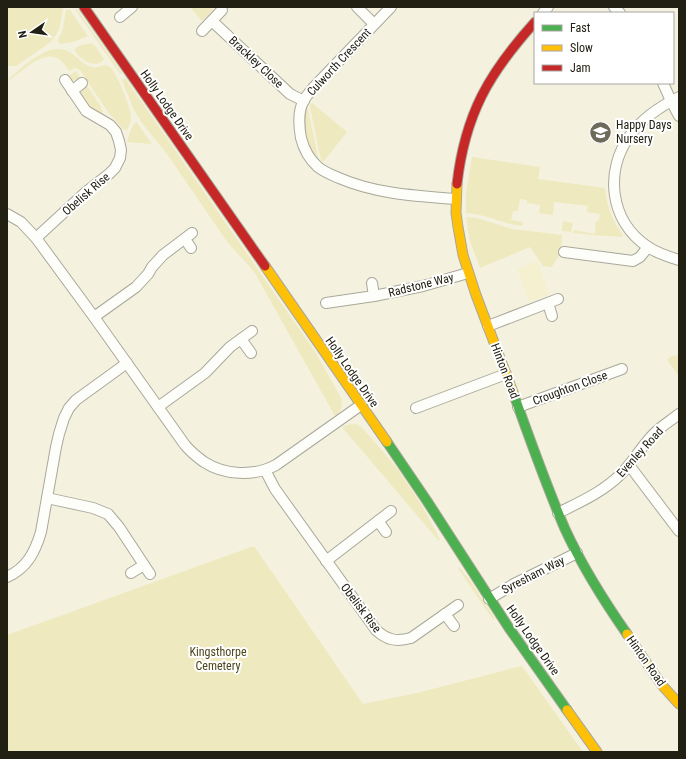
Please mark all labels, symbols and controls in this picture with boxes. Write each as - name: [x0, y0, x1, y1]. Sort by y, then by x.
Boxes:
- north arrow: [12, 12, 52, 52]
- legend: [534, 12, 674, 84]
- text: Fast: [570, 21, 591, 35]
- street label: Culworth Crescent: [304, 25, 374, 99]
- text: N: [16, 29, 30, 39]
- street label: Brackley Close: [226, 33, 286, 91]
- text: Slow: [570, 41, 593, 55]
- text: Jam: [570, 61, 591, 75]
- street label: Holly Lodge Drive: [138, 67, 197, 143]
- place label: Happy Days Nursery: [616, 118, 672, 146]
- school or university icon: Happy Days Nursery: [587, 119, 613, 145]
- street label: Obelisk Rise: [59, 169, 113, 218]
- street label: Radstone Way: [387, 270, 455, 300]
- street label: Holly Lodge Drive: [323, 334, 382, 410]
- street label: Hinton Road: [488, 341, 522, 401]
- street label: Croughton Close: [531, 368, 610, 408]
- street label: Evenley Road: [614, 424, 666, 480]
- street label: Syresham Way: [499, 553, 567, 597]
- street label: Obelisk Rise: [338, 581, 384, 636]
- street label: Holly Lodge Drive: [504, 602, 563, 678]
- street label: Hinton Road: [624, 633, 668, 689]
- park label: Kingsthorpe Cemetery: [189, 645, 247, 673]

